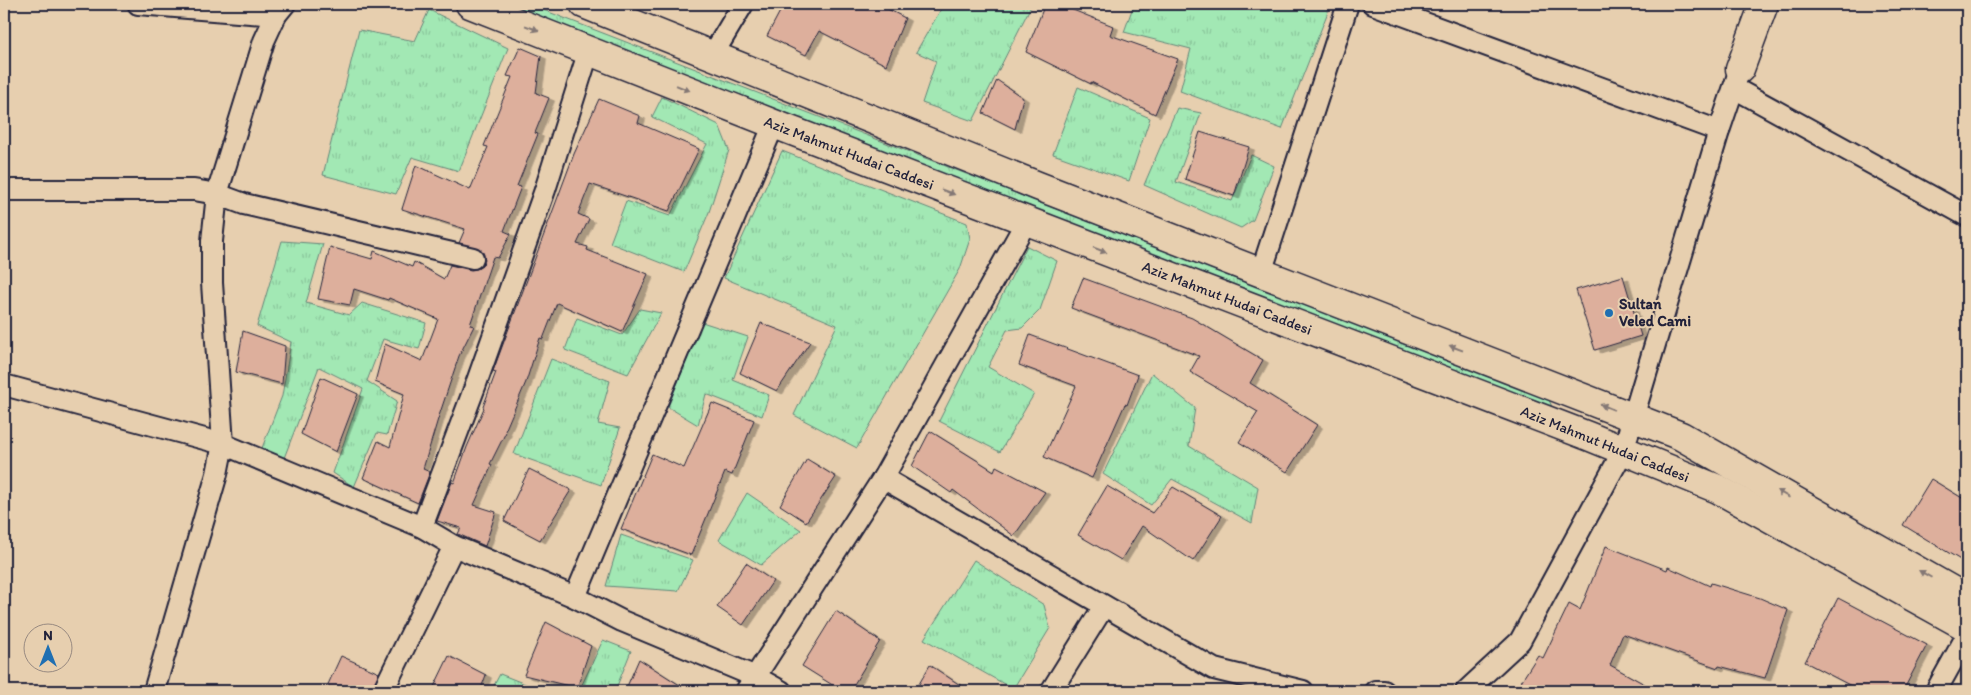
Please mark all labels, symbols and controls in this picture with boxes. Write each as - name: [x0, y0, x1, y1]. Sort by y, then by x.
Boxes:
- one-way arrow: [525, 24, 540, 32]
- one-way arrow: [676, 84, 690, 92]
- street label: Aziz Mahmut Hudai Caddesi: [761, 112, 937, 194]
- one-way arrow: [941, 188, 955, 196]
- one-way arrow: [1093, 246, 1108, 254]
- street label: Aziz Mahmut Hudai Caddesi: [1139, 257, 1315, 339]
- place label: Sultan Veled Cami: [1619, 295, 1691, 330]
- marker: Sultan Veled Cami: [1603, 307, 1615, 319]
- one-way arrow: [1448, 344, 1463, 351]
- street label: Aziz Mahmut Hudai Caddesi: [1518, 402, 1692, 486]
- one-way arrow: [1599, 403, 1614, 411]
- one-way arrow: [1777, 490, 1790, 499]
- one-way arrow: [1918, 570, 1931, 579]
- north arrow: [22, 622, 72, 672]
- text: N: [43, 627, 53, 644]

